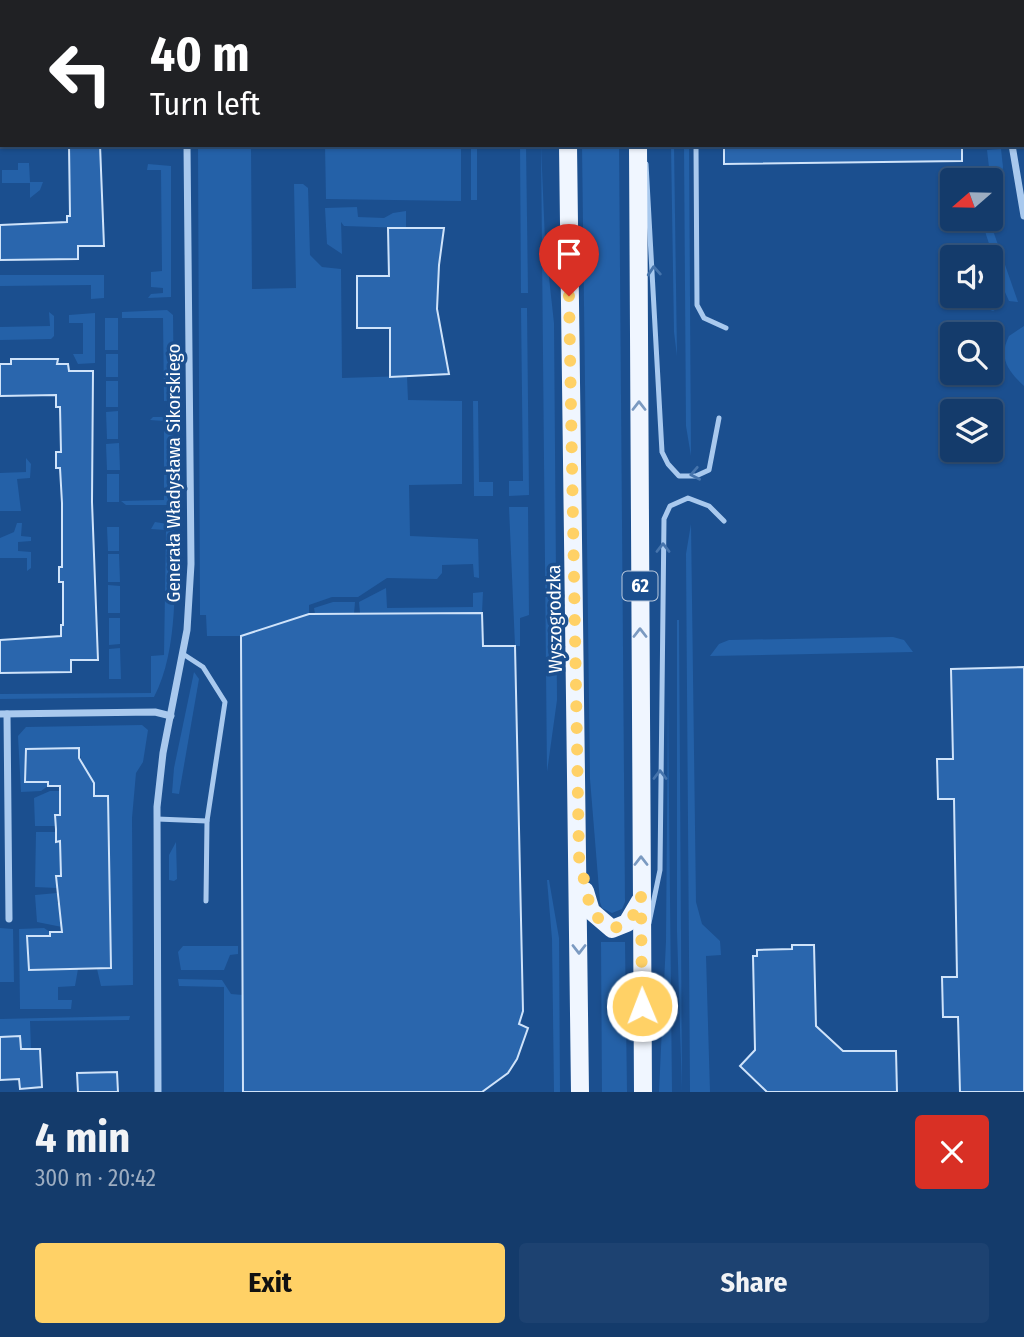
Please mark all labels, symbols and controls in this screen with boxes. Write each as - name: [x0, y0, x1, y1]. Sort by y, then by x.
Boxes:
- text: 40 m: [150, 25, 250, 84]
- icon: left: [35, 28, 126, 119]
- text: Turn left: [150, 85, 260, 123]
- north arrow: [940, 168, 1003, 231]
- map controls: [940, 168, 1003, 462]
- pin: [539, 224, 599, 296]
- icon: arrive: [550, 235, 588, 273]
- button: sound: [940, 245, 1003, 308]
- one-way arrow: [647, 265, 662, 276]
- button: search: [940, 322, 1003, 385]
- street label: Generała Władysława Sikorskiego: [162, 344, 185, 602]
- button: layers: [940, 399, 1003, 462]
- one-way arrow: [631, 400, 647, 411]
- one-way arrow: [689, 466, 701, 481]
- one-way arrow: [655, 542, 671, 553]
- street label: Wyszogrodzka: [542, 564, 567, 674]
- road number: 62: [622, 572, 658, 600]
- one-way arrow: [632, 628, 648, 638]
- one-way arrow: [652, 770, 668, 780]
- one-way arrow: [633, 855, 649, 866]
- one-way arrow: [571, 945, 587, 955]
- position arrow: [605, 969, 679, 1043]
- text: 4 min: [35, 1113, 130, 1163]
- button: close: [915, 1115, 989, 1189]
- text: 300 m · 20:42: [35, 1164, 156, 1192]
- button: Exit: [35, 1243, 505, 1323]
- button: Share: [519, 1243, 989, 1323]

